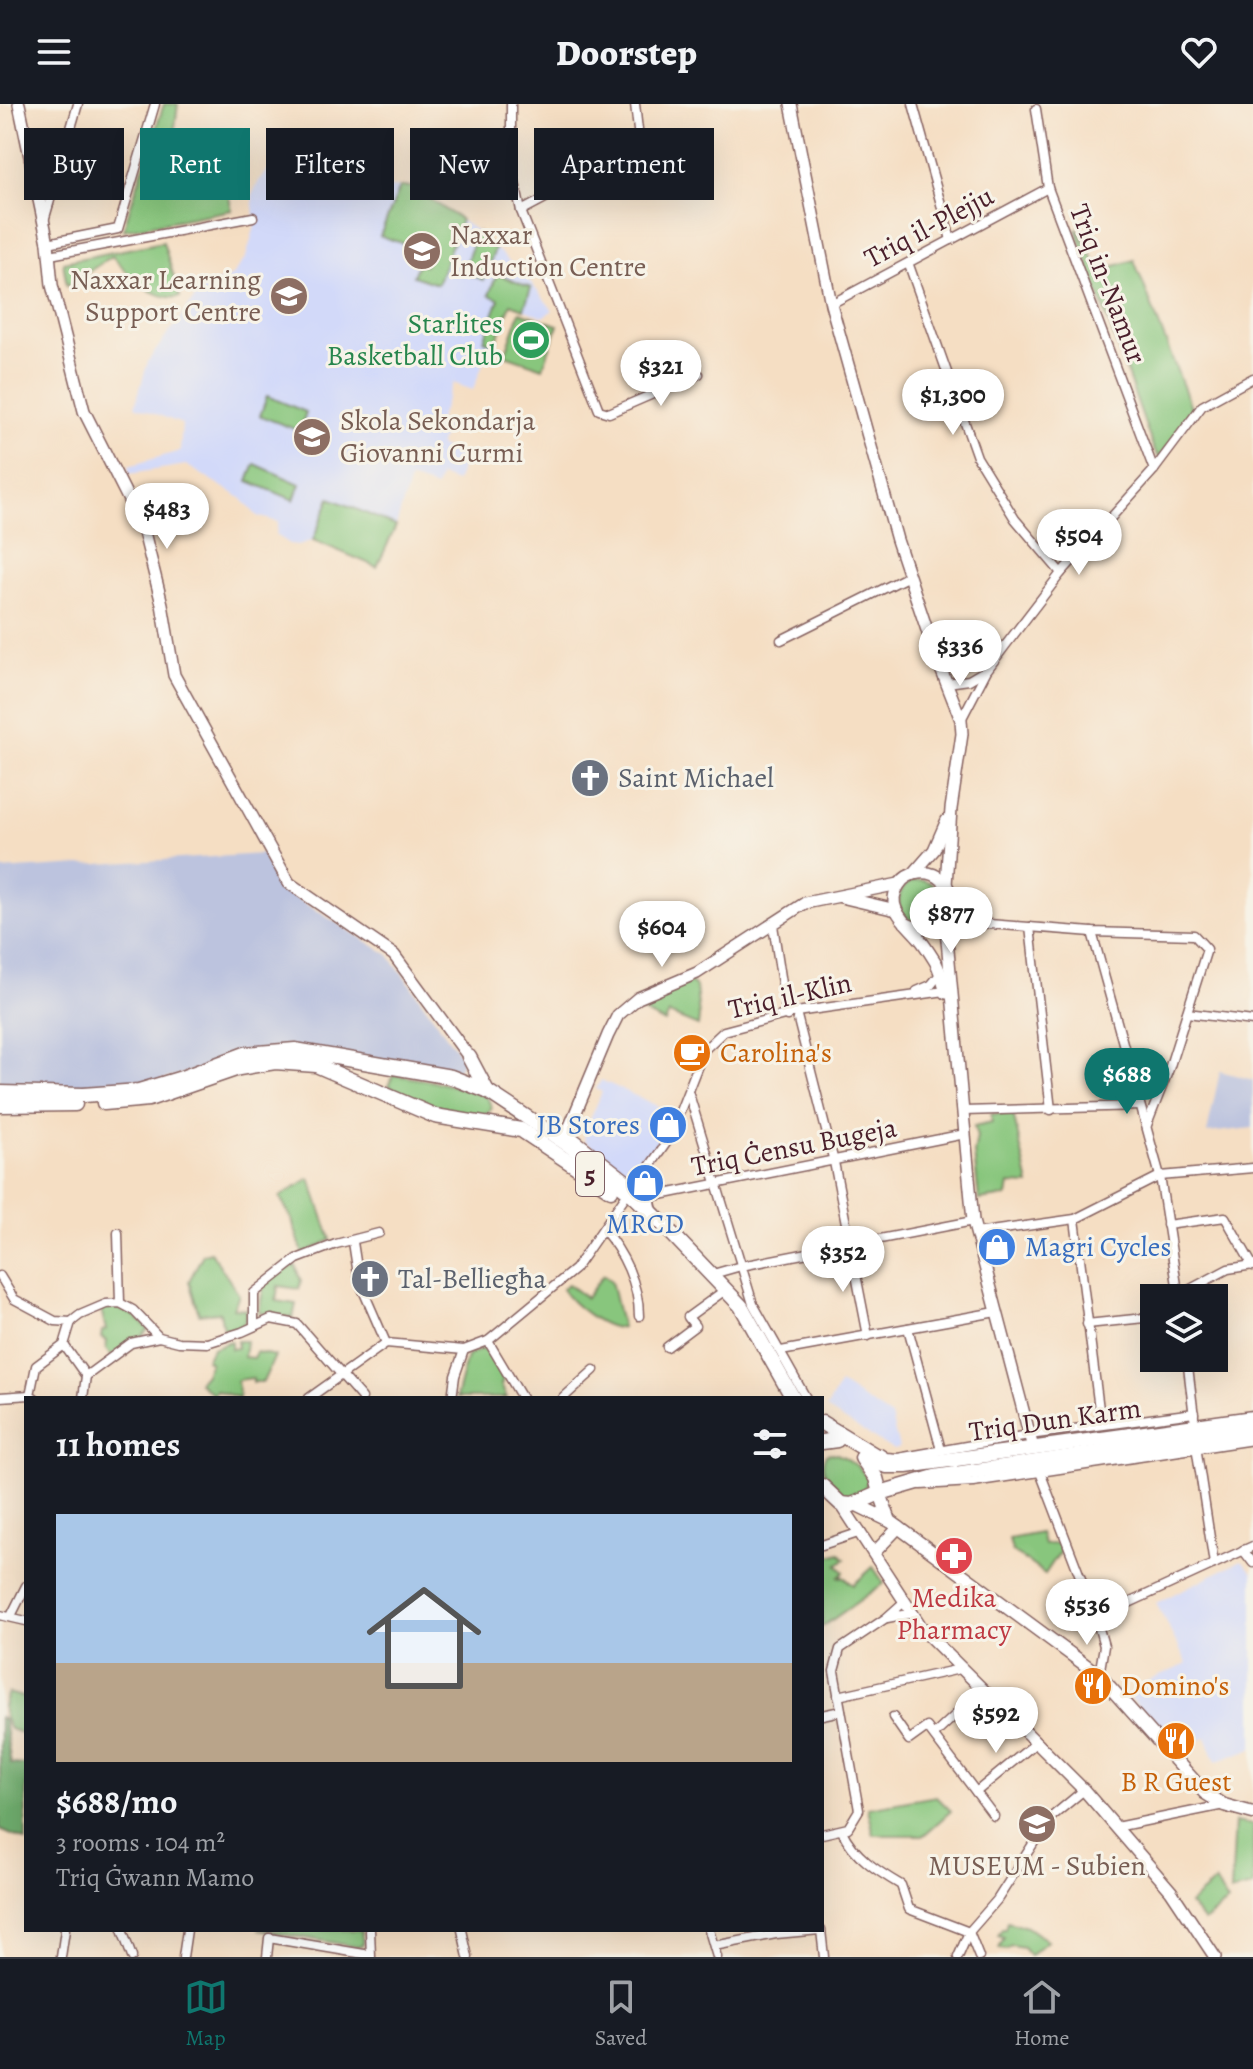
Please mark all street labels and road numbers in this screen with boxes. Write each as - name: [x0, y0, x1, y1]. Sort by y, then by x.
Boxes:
- street label: Triq il-Plejju: [858, 177, 1001, 277]
- street label: Triq in-Namur: [1060, 199, 1156, 369]
- street label: Triq il-Klin: [725, 963, 855, 1029]
- street label: Triq Ċensu Bugeja: [688, 1108, 900, 1186]
- road number: 5: [576, 1152, 604, 1196]
- street label: Triq Dun Karm: [967, 1389, 1143, 1451]

